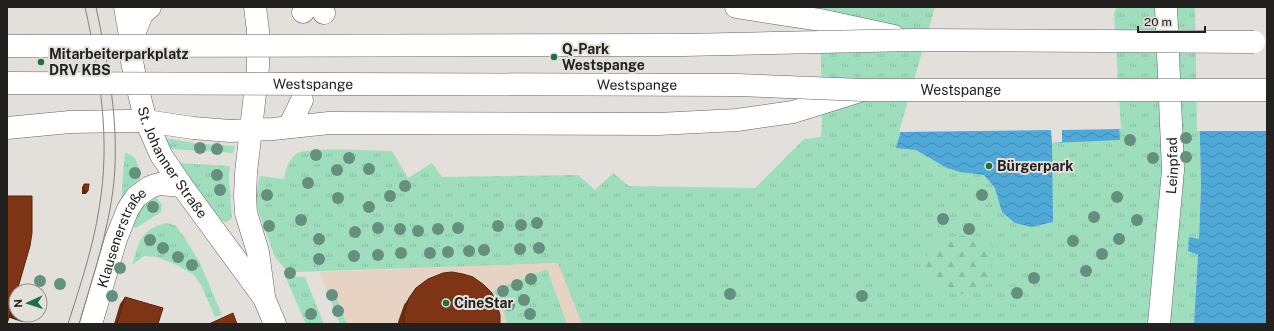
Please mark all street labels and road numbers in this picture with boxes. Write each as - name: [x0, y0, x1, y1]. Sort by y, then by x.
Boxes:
- street label: Westspange: [273, 76, 353, 92]
- street label: Westspange: [597, 77, 677, 93]
- street label: Westspange: [921, 82, 1001, 98]
- street label: St. Johanner Straße: [134, 105, 211, 221]
- street label: Leinpfad: [1163, 137, 1181, 195]
- street label: Klausenerstraße: [94, 184, 149, 290]

